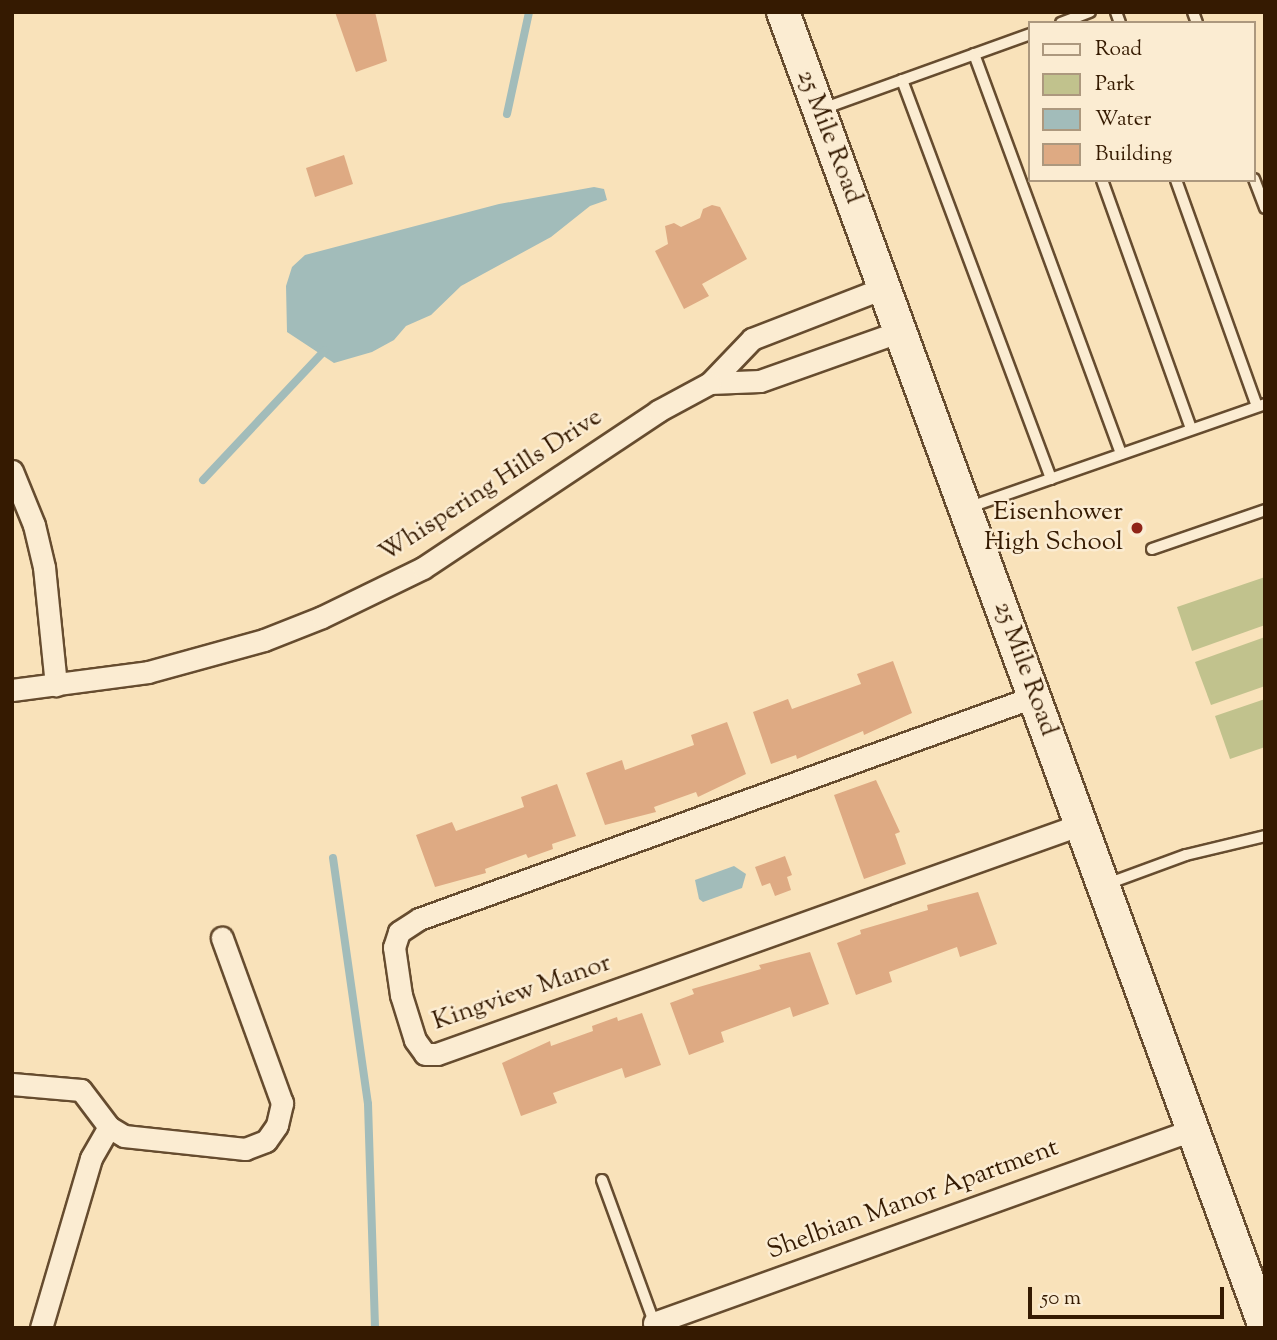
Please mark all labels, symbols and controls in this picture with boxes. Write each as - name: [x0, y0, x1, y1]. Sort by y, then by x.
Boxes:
- legend: [1028, 21, 1256, 182]
- text: Road: [1095, 35, 1142, 65]
- street label: 25 Mile Road: [789, 66, 869, 208]
- text: Park: [1095, 70, 1135, 100]
- text: Water: [1095, 105, 1151, 135]
- text: Building: [1095, 140, 1172, 170]
- street label: Whispering Hills Drive: [374, 402, 608, 570]
- place label: Eisenhower High School: [984, 497, 1123, 558]
- marker: Eisenhower High School: [1129, 520, 1145, 536]
- street label: 25 Mile Road: [986, 597, 1064, 741]
- street label: Kingview Manor: [429, 948, 615, 1038]
- street label: Shelbian Manor Apartment: [763, 1133, 1063, 1267]
- scale bar: [1032, 1274, 1228, 1318]
- text: 50 m: [1041, 1284, 1081, 1314]

